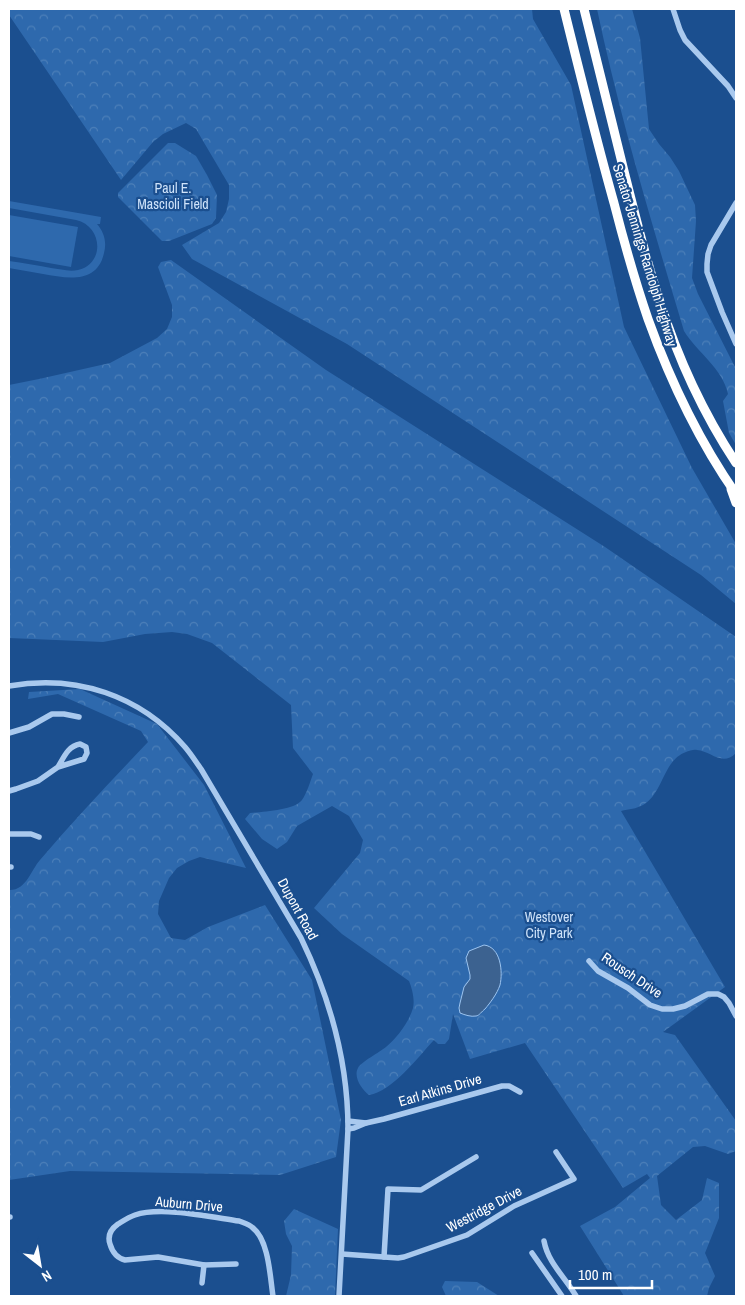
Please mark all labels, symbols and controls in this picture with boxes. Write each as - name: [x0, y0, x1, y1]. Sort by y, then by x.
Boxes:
- street label: Senator Jennings Randolph Highway: [609, 161, 681, 349]
- park label: Paul E. Mascioli Field: [137, 179, 209, 213]
- street label: Dupont Road: [274, 875, 322, 943]
- park label: Westover City Park: [525, 908, 573, 942]
- street label: Rousch Drive: [598, 948, 666, 1002]
- street label: Earl Atkins Drive: [396, 1070, 484, 1110]
- street label: Westridge Drive: [443, 1182, 525, 1236]
- street label: Auburn Drive: [154, 1192, 223, 1216]
- north arrow: [15, 1240, 65, 1290]
- scale bar: [570, 1258, 652, 1290]
- text: 100 m: [578, 1264, 612, 1285]
- text: N: [39, 1266, 55, 1286]

